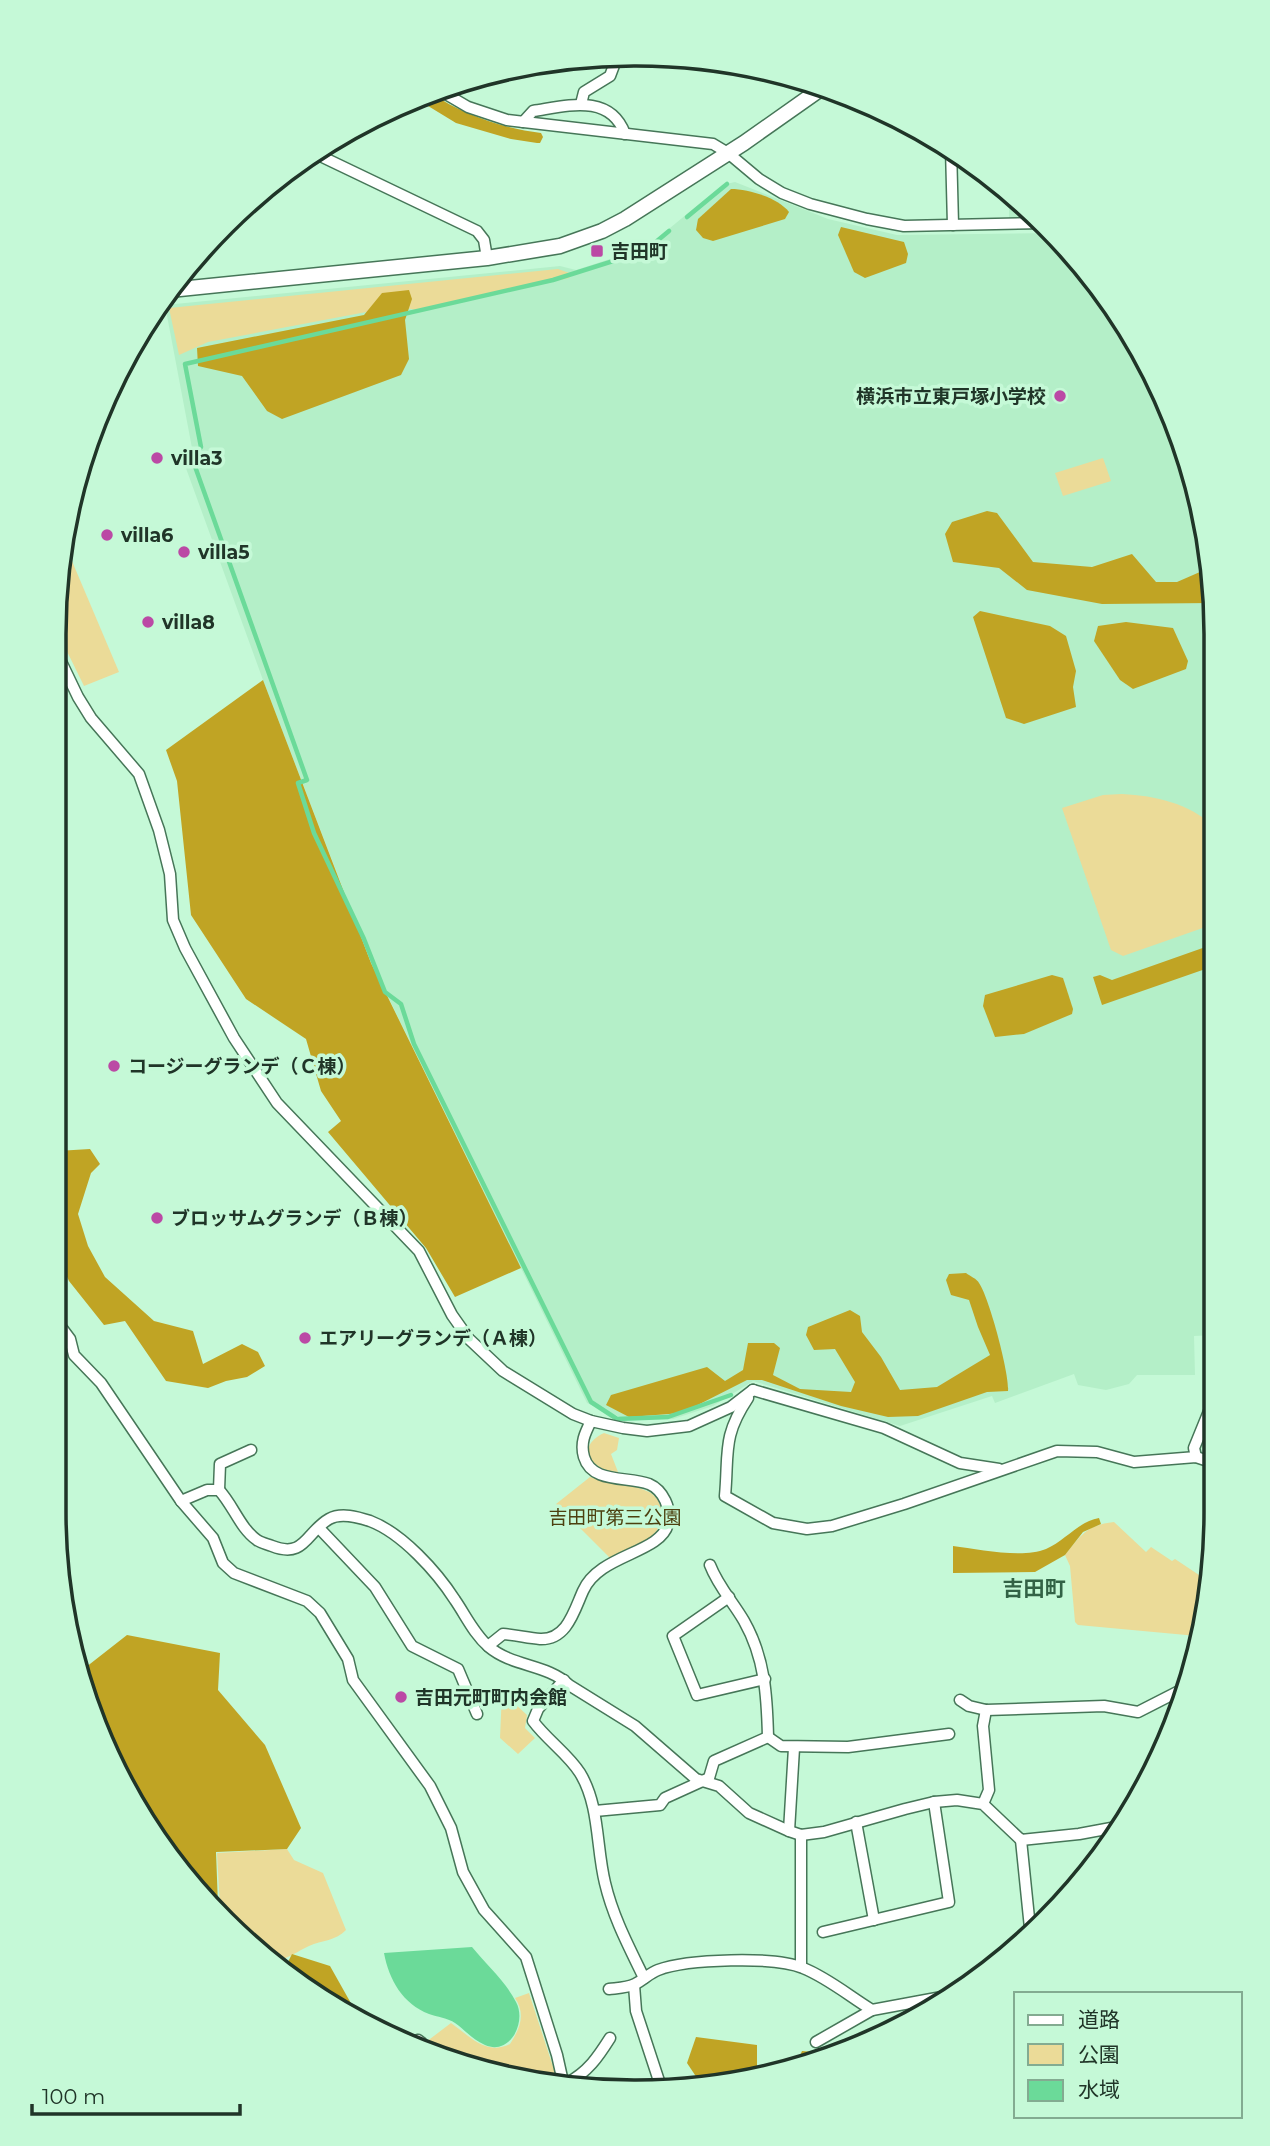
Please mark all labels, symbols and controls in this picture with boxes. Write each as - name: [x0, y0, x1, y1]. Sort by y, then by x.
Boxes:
- place label: 吉田町: [611, 240, 668, 263]
- marker: 吉田町: [589, 243, 605, 259]
- place label: 横浜市立東戸塚小学校: [856, 385, 1046, 408]
- marker: 横浜市立東戸塚小学校: [1052, 388, 1068, 404]
- place label: villa3: [170, 447, 223, 470]
- marker: villa3: [149, 450, 165, 466]
- place label: villa6: [120, 524, 173, 547]
- marker: villa6: [99, 527, 115, 543]
- place label: villa5: [197, 541, 250, 564]
- marker: villa5: [176, 544, 192, 560]
- place label: villa8: [161, 611, 215, 634]
- marker: villa8: [140, 614, 156, 630]
- place label: コージーグランデ（Ｃ棟）: [128, 1055, 356, 1078]
- marker: コージーグランデ（Ｃ棟）: [106, 1058, 122, 1074]
- place label: ブロッサムグランデ（Ｂ棟）: [171, 1207, 418, 1230]
- marker: ブロッサムグランデ（Ｂ棟）: [149, 1210, 165, 1226]
- place label: エアリーグランデ（Ａ棟）: [319, 1327, 547, 1350]
- marker: エアリーグランデ（Ａ棟）: [297, 1330, 313, 1346]
- park label: 吉田町第三公園: [548, 1506, 682, 1529]
- district label: 吉田町: [1003, 1576, 1066, 1601]
- place label: 吉田元町町内会館: [415, 1686, 567, 1709]
- marker: 吉田元町町内会館: [393, 1689, 409, 1705]
- legend: [1014, 1992, 1242, 2118]
- text: 道路: [1078, 2007, 1120, 2032]
- text: 公園: [1078, 2042, 1120, 2067]
- scale bar: [32, 2072, 240, 2116]
- text: 水域: [1078, 2077, 1120, 2102]
- text: 100 m: [42, 2084, 105, 2109]

